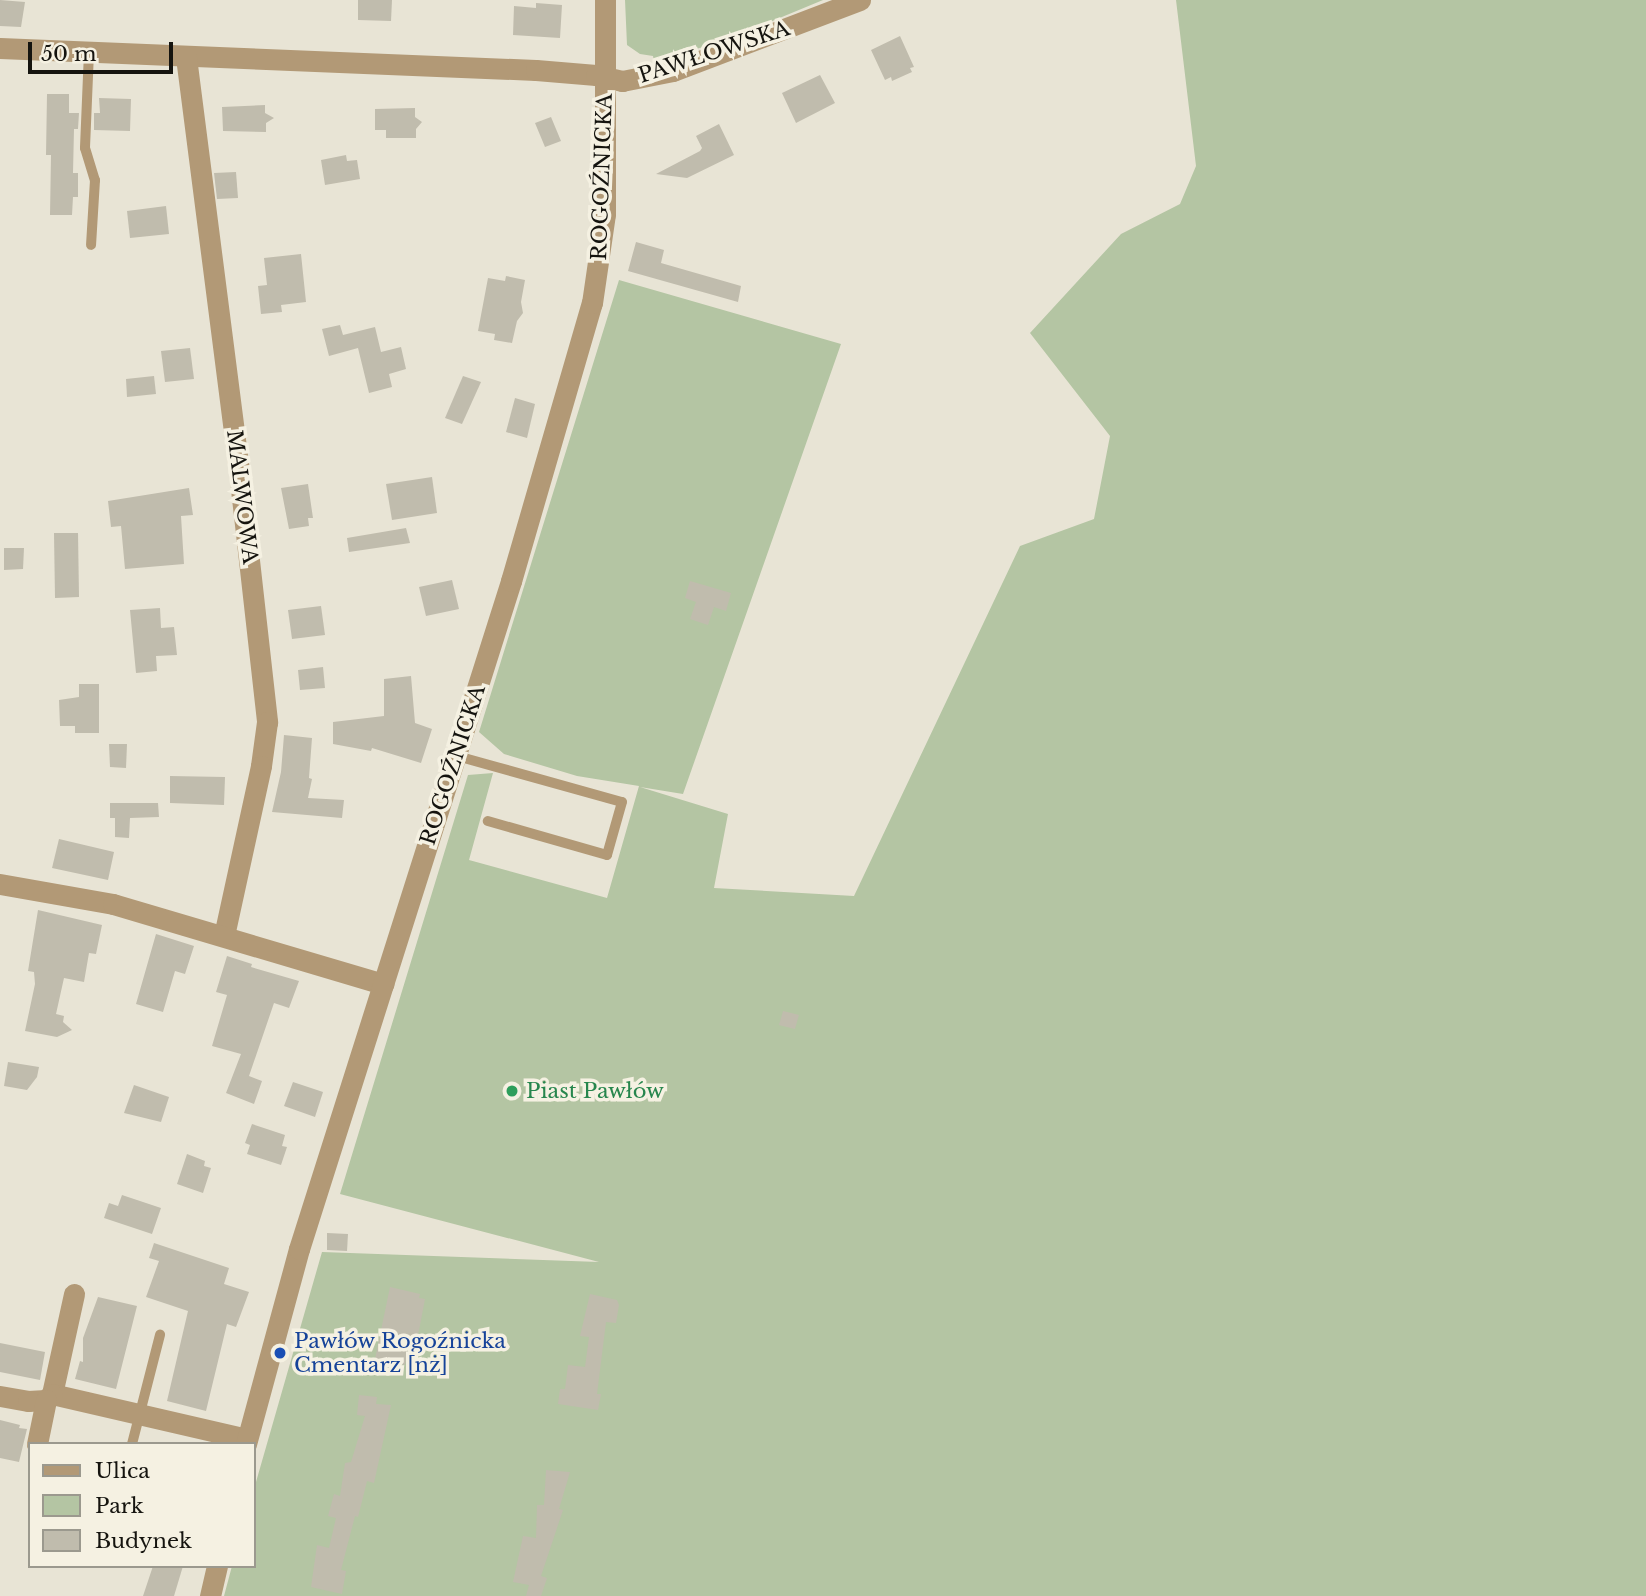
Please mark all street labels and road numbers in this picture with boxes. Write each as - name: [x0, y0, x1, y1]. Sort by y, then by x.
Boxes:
- street label: PAWŁOWSKA: [635, 16, 793, 88]
- street label: ROGOŹNICKA: [586, 93, 618, 261]
- street label: MALWOWA: [221, 428, 263, 566]
- street label: ROGOŹNICKA: [415, 682, 491, 848]

